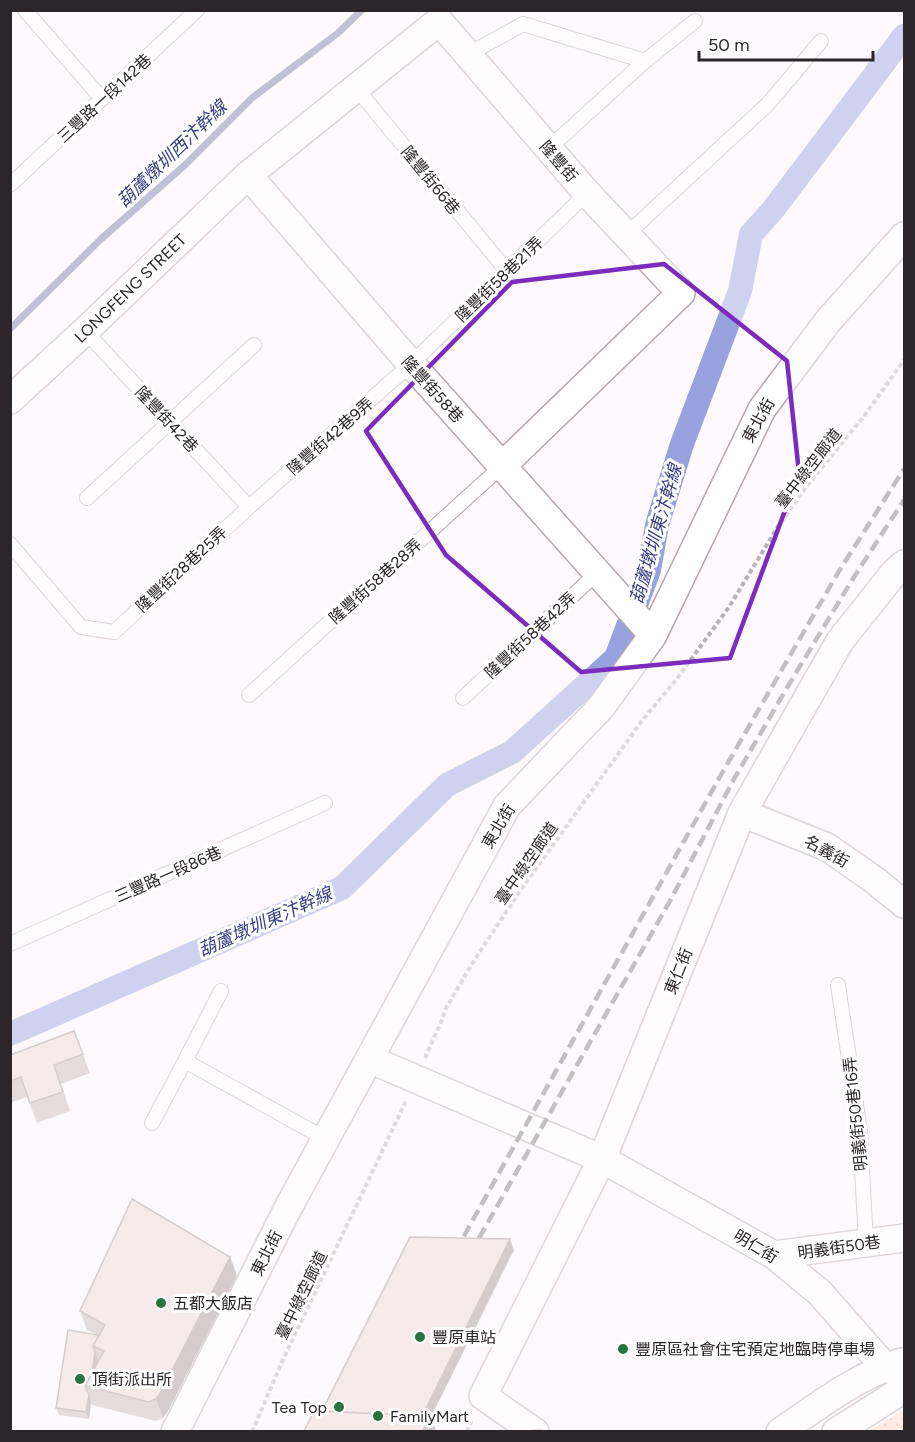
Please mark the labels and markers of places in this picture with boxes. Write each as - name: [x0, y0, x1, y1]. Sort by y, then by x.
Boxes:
- place label: 五都大飯店: [173, 1294, 253, 1313]
- marker: 五都大飯店: [154, 1296, 168, 1310]
- place label: 豐原車站: [432, 1328, 496, 1347]
- marker: 豐原車站: [413, 1330, 427, 1344]
- place label: 豐原區社會住宅預定地臨時停車場: [635, 1340, 875, 1359]
- marker: 豐原區社會住宅預定地臨時停車場: [616, 1342, 630, 1356]
- place label: 頂街派出所: [92, 1370, 172, 1389]
- marker: 頂街派出所: [73, 1372, 87, 1386]
- place label: Tea Top: [272, 1398, 327, 1417]
- marker: Tea Top: [332, 1400, 346, 1414]
- place label: FamilyMart: [390, 1407, 469, 1426]
- marker: FamilyMart: [371, 1409, 385, 1423]

